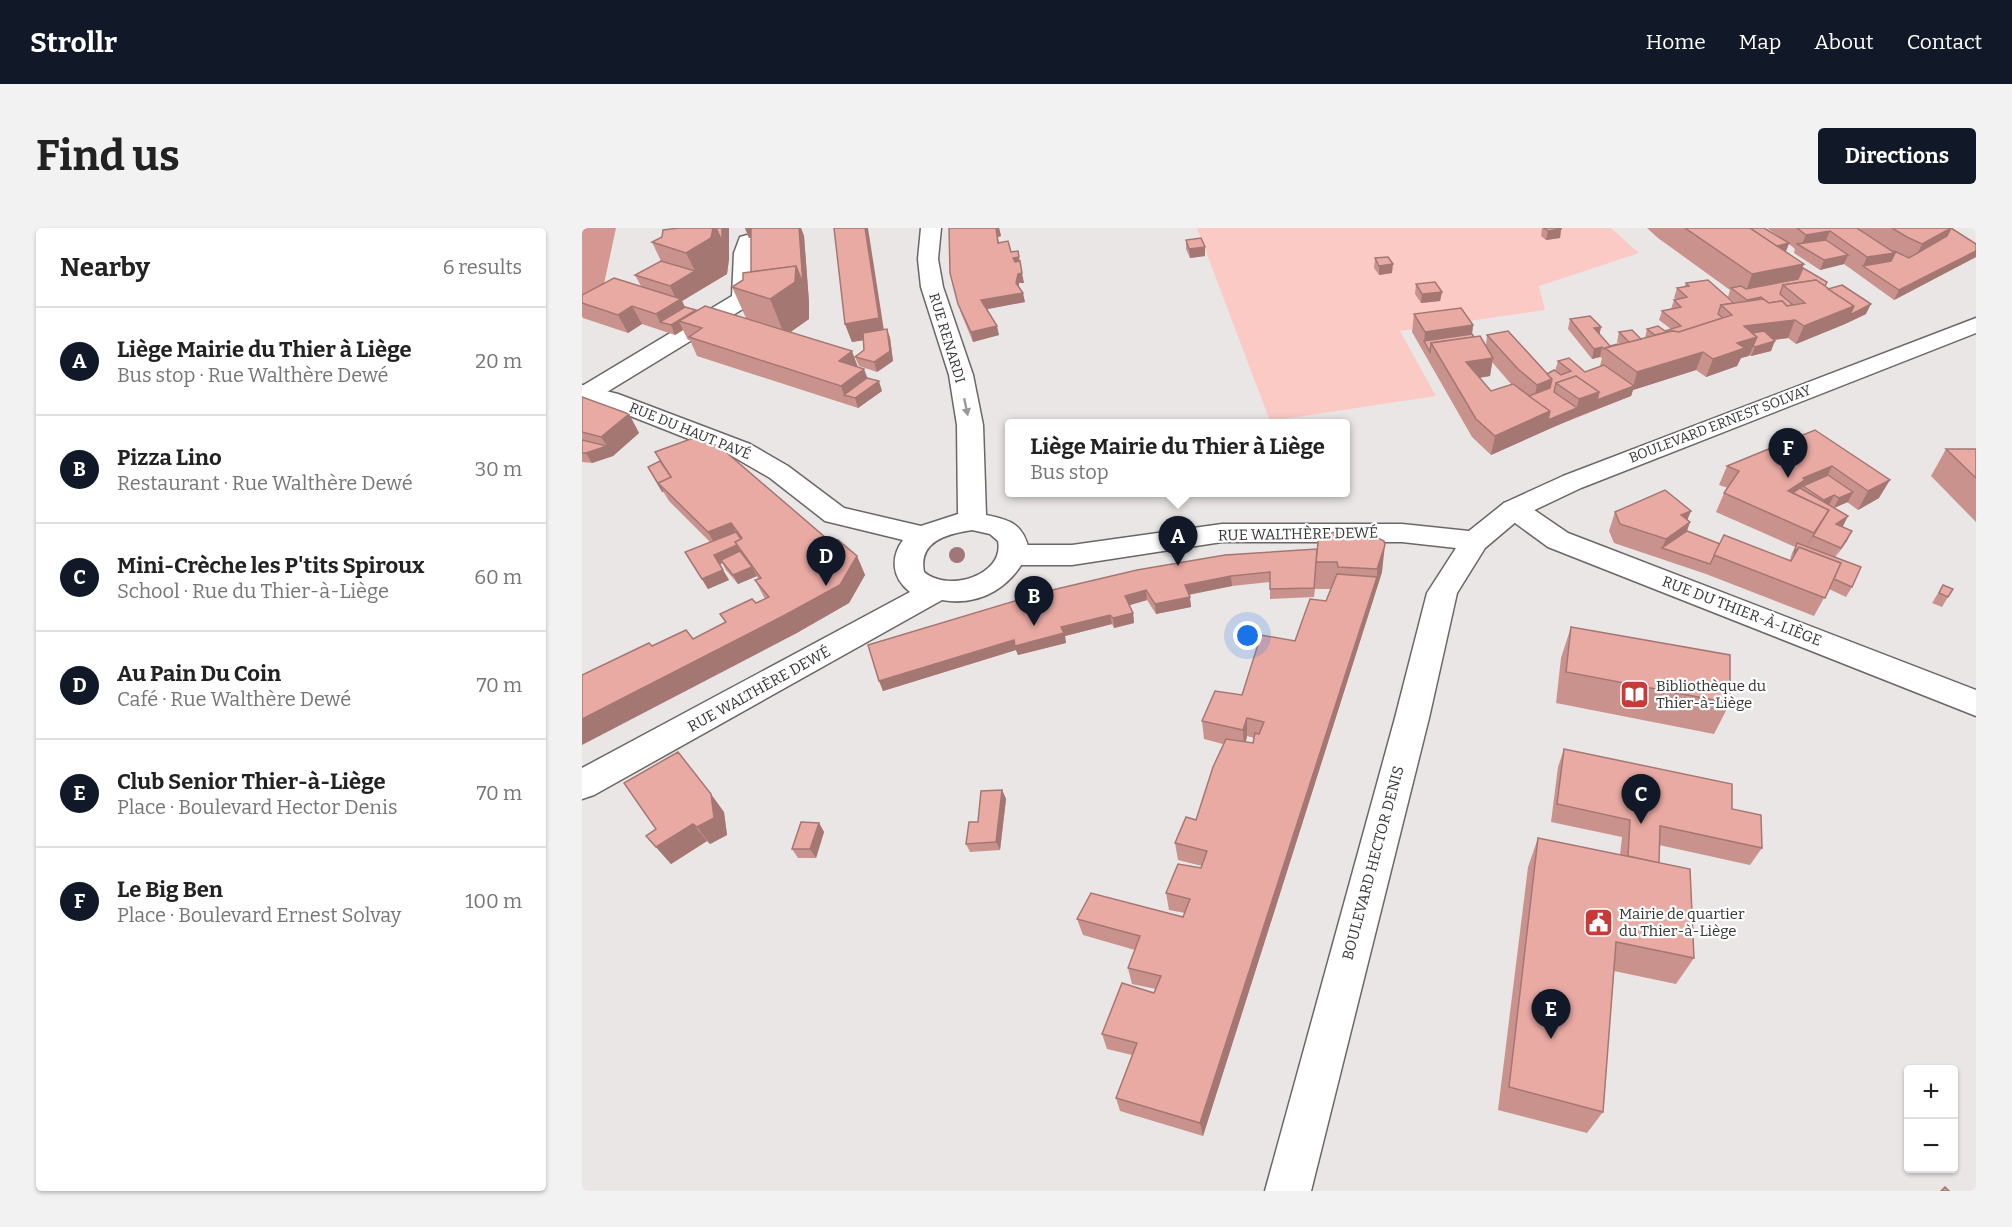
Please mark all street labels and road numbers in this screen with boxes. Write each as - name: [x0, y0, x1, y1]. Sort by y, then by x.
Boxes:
- street label: RUE RENARDI: [925, 291, 969, 385]
- street label: BOULEVARD ERNEST SOLVAY: [1627, 381, 1814, 467]
- street label: RUE DU HAUT PAVÉ: [627, 398, 754, 463]
- street label: RUE WALTHÈRE DEWÉ: [1218, 524, 1378, 544]
- street label: RUE DU THIER-À-LIÈGE: [1660, 572, 1824, 650]
- street label: RUE WALTHÈRE DEWÉ: [684, 642, 834, 736]
- street label: BOULEVARD HECTOR DENIS: [1338, 764, 1408, 962]

